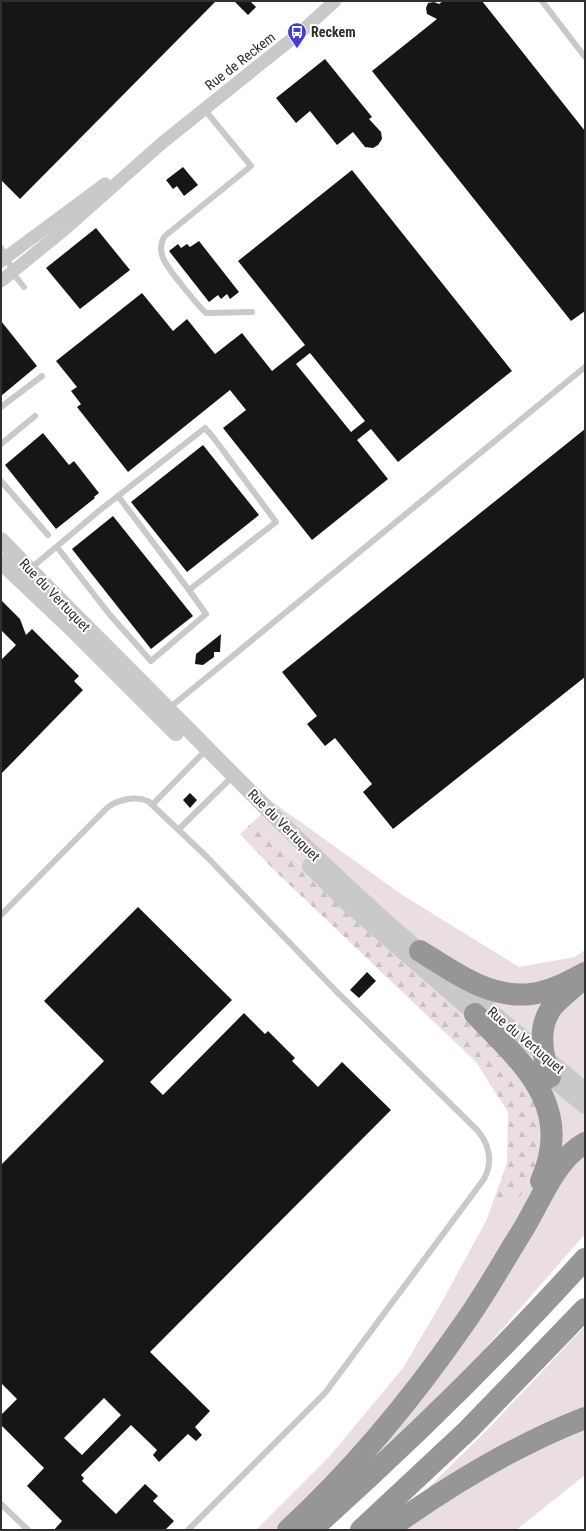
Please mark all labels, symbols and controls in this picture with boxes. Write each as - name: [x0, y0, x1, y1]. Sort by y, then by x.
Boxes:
- bus stop icon: Reckem: [286, 21, 308, 49]
- place label: Reckem: [311, 24, 356, 40]
- street label: Rue de Reckem: [202, 29, 278, 93]
- street label: Rue du Vertuquet: [16, 555, 94, 635]
- street label: Rue du Vertuquet: [245, 786, 323, 864]
- street label: Rue du Vertuquet: [484, 1003, 568, 1077]

